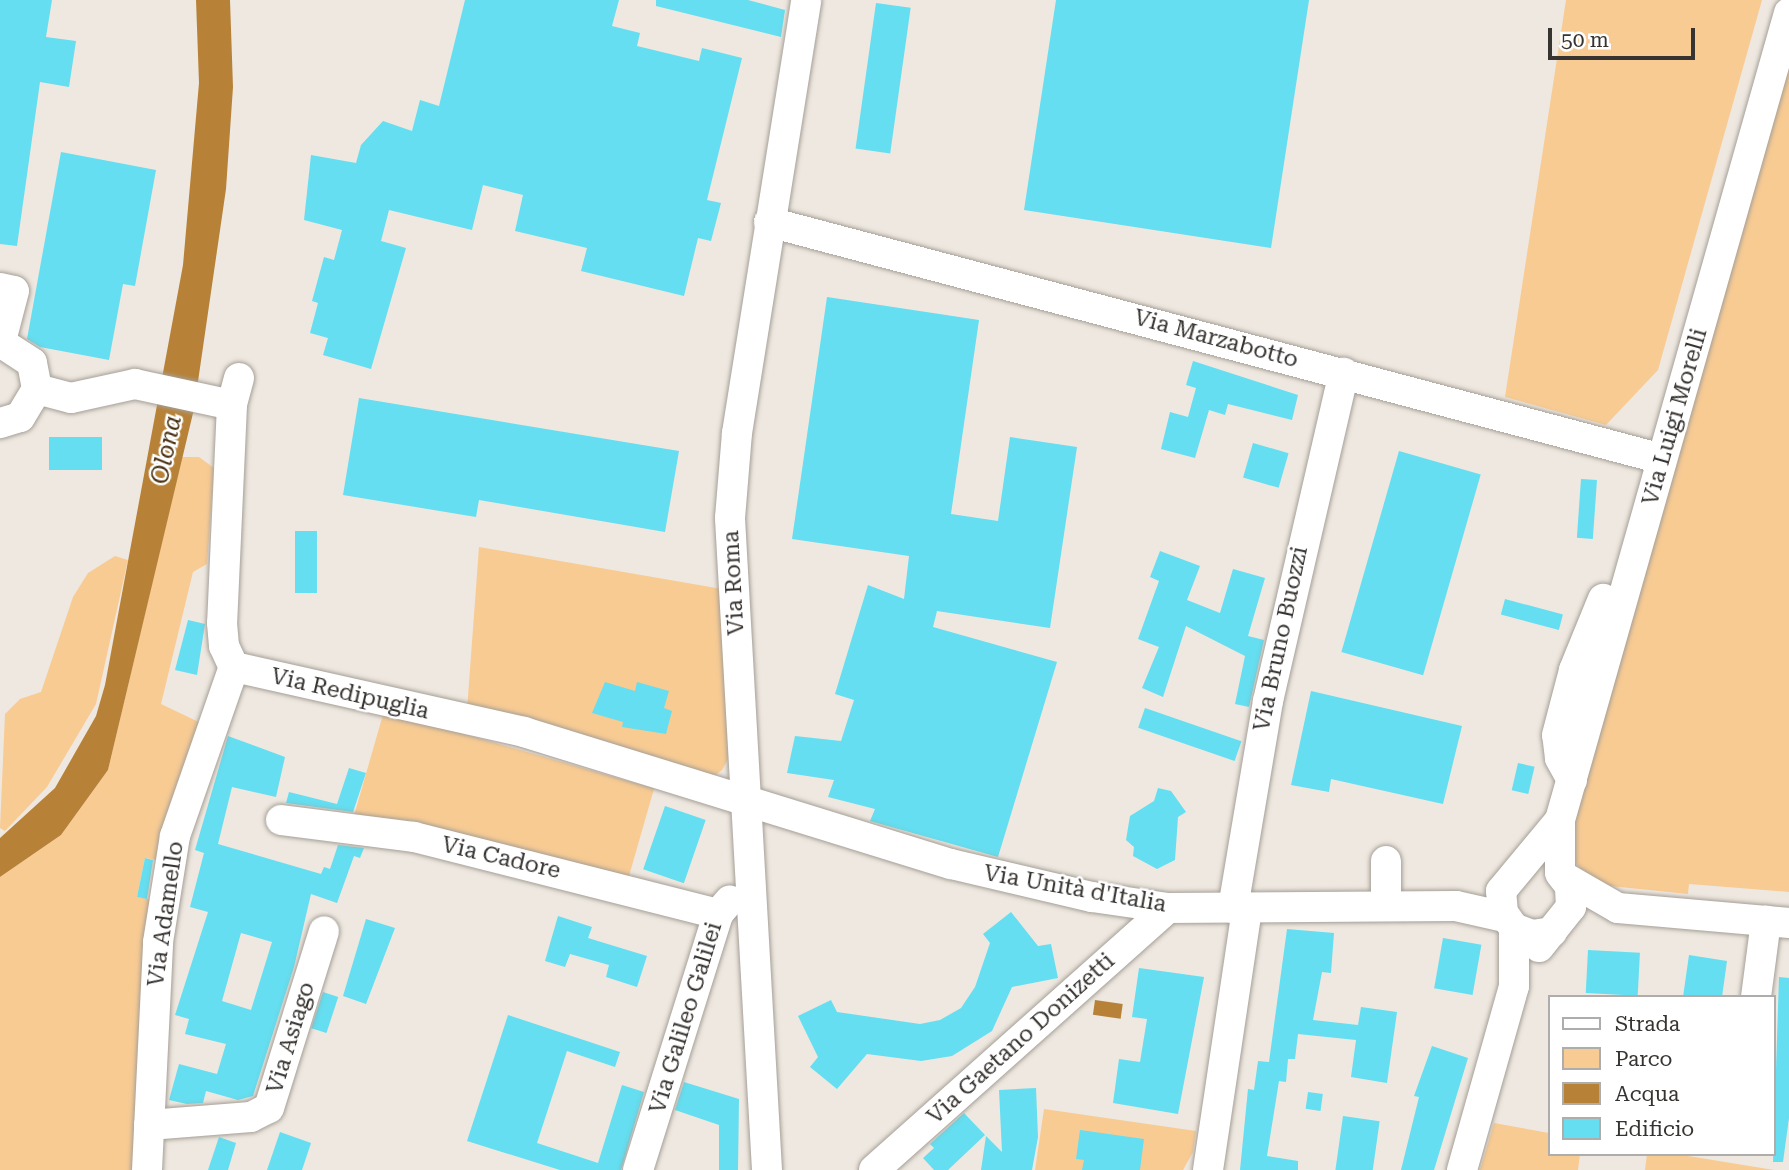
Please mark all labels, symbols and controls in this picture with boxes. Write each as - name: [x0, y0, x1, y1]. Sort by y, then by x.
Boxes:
- scale bar: [1551, 14, 1698, 58]
- text: 50 m: [1561, 28, 1609, 52]
- street label: Via Marzabotto: [1131, 304, 1301, 374]
- street label: Via Luigi Morelli: [1637, 325, 1713, 509]
- water label: Olona: [146, 413, 188, 487]
- street label: Via Roma: [717, 530, 751, 636]
- street label: Via Bruno Buozzi: [1248, 544, 1314, 734]
- street label: Via Redipuglia: [268, 662, 432, 726]
- street label: Via Cadore: [439, 831, 563, 885]
- street label: Via Adamello: [142, 839, 190, 989]
- street label: Via Unità d'Italia: [982, 859, 1168, 919]
- street label: Via Galileo Galilei: [644, 919, 728, 1117]
- street label: Via Gaetano Donizetti: [922, 947, 1120, 1131]
- street label: Via Asiago: [261, 979, 321, 1097]
- legend: [1548, 995, 1775, 1156]
- text: Strada: [1615, 1012, 1680, 1036]
- text: Parco: [1615, 1047, 1672, 1071]
- text: Acqua: [1615, 1082, 1679, 1106]
- text: Edificio: [1615, 1117, 1694, 1141]

